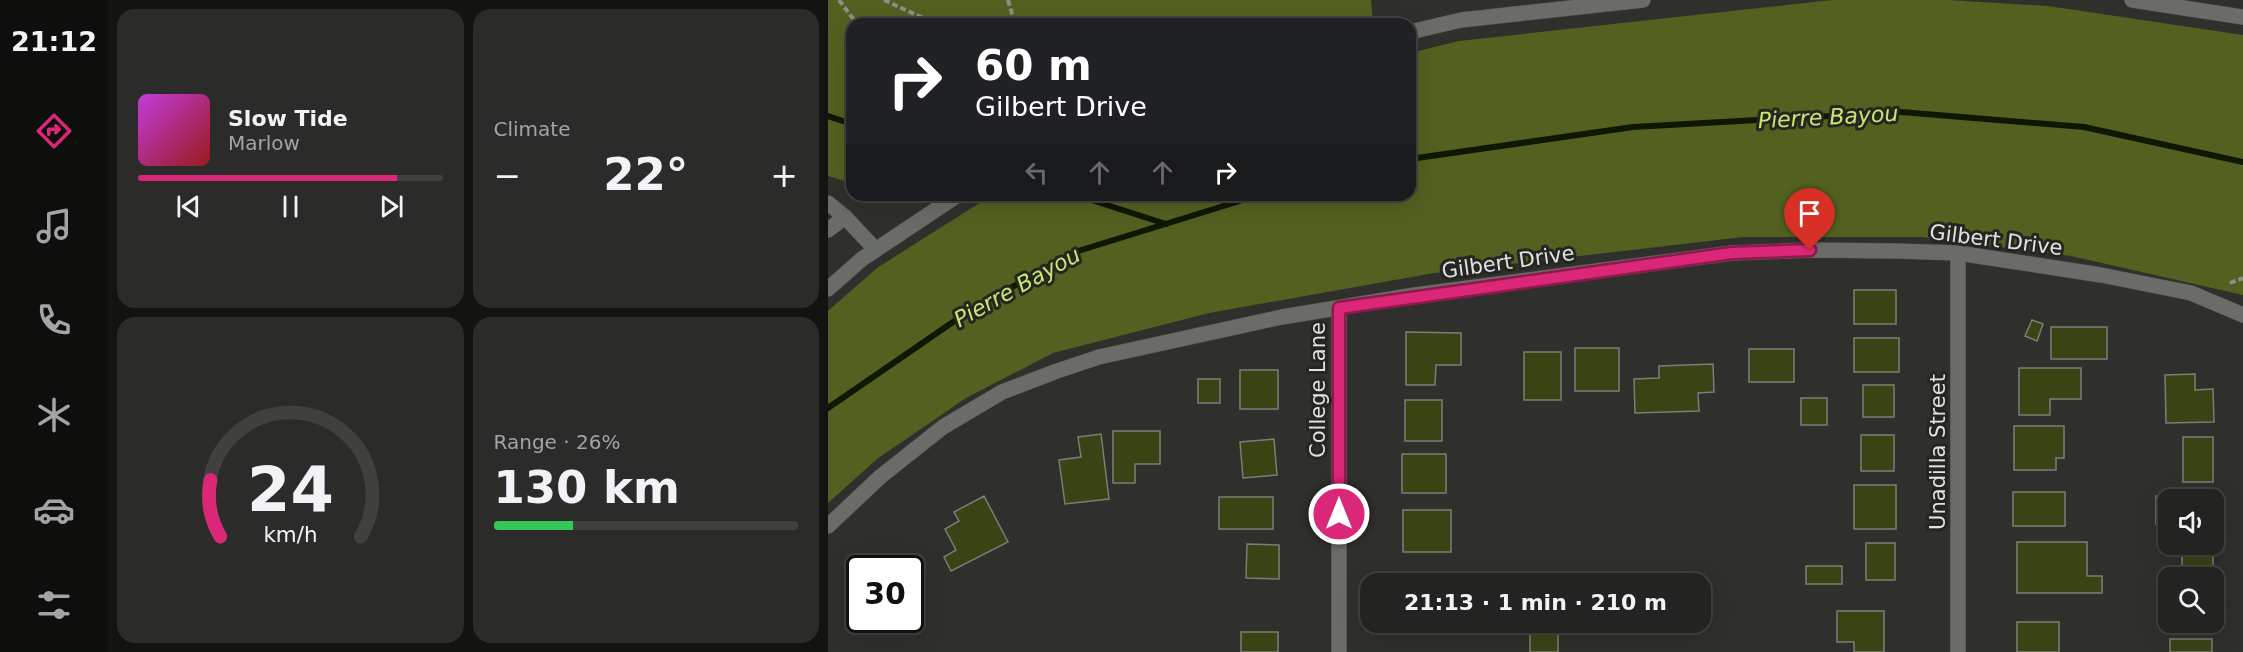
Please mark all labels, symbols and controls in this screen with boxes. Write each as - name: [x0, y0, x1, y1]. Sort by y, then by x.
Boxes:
- text: 21:12: [11, 26, 97, 57]
- text: 60 m: [975, 41, 1092, 90]
- icon: right: [876, 42, 954, 120]
- text: Gilbert Drive: [975, 91, 1147, 122]
- water label: Pierre Bayou: [1757, 101, 1899, 133]
- text: Slow Tide: [228, 106, 348, 131]
- icon: directions: [33, 110, 75, 152]
- text: Climate: [494, 117, 570, 141]
- text: Marlow: [228, 131, 300, 155]
- text: 22°: [603, 148, 688, 201]
- text: −: [494, 156, 521, 195]
- text: +: [770, 156, 798, 195]
- icon: left: [1020, 156, 1053, 189]
- icon: ahead: [1083, 156, 1116, 189]
- icon: ahead: [1146, 156, 1179, 189]
- icon: right: [1209, 156, 1242, 189]
- pin: [1784, 188, 1835, 250]
- icon: previous: [172, 190, 205, 223]
- icon: pause: [274, 190, 307, 223]
- icon: next: [375, 190, 408, 223]
- icon: arrive: [1793, 197, 1826, 230]
- icon: music: [33, 205, 75, 247]
- street label: Gilbert Drive: [1928, 220, 2064, 260]
- street label: Gilbert Drive: [1440, 241, 1576, 283]
- water label: Pierre Bayou: [949, 242, 1085, 332]
- icon: phone: [33, 299, 75, 341]
- street label: College Lane: [1306, 322, 1330, 458]
- street label: Unadilla Street: [1926, 374, 1950, 530]
- icon: climate: [33, 394, 75, 436]
- text: Range · 26%: [494, 430, 620, 454]
- text: 24: [247, 453, 334, 526]
- text: 130 km: [494, 461, 680, 514]
- position arrow: [1307, 482, 1371, 546]
- icon: car: [33, 489, 75, 531]
- map controls: [2158, 489, 2224, 633]
- button: sound: [2158, 489, 2224, 555]
- text: km/h: [263, 522, 317, 547]
- speed limit sign: 30: [846, 555, 924, 633]
- button: search: [2158, 567, 2224, 633]
- icon: filters: [33, 584, 75, 626]
- text: 21:13 · 1 min · 210 m: [1404, 590, 1667, 615]

